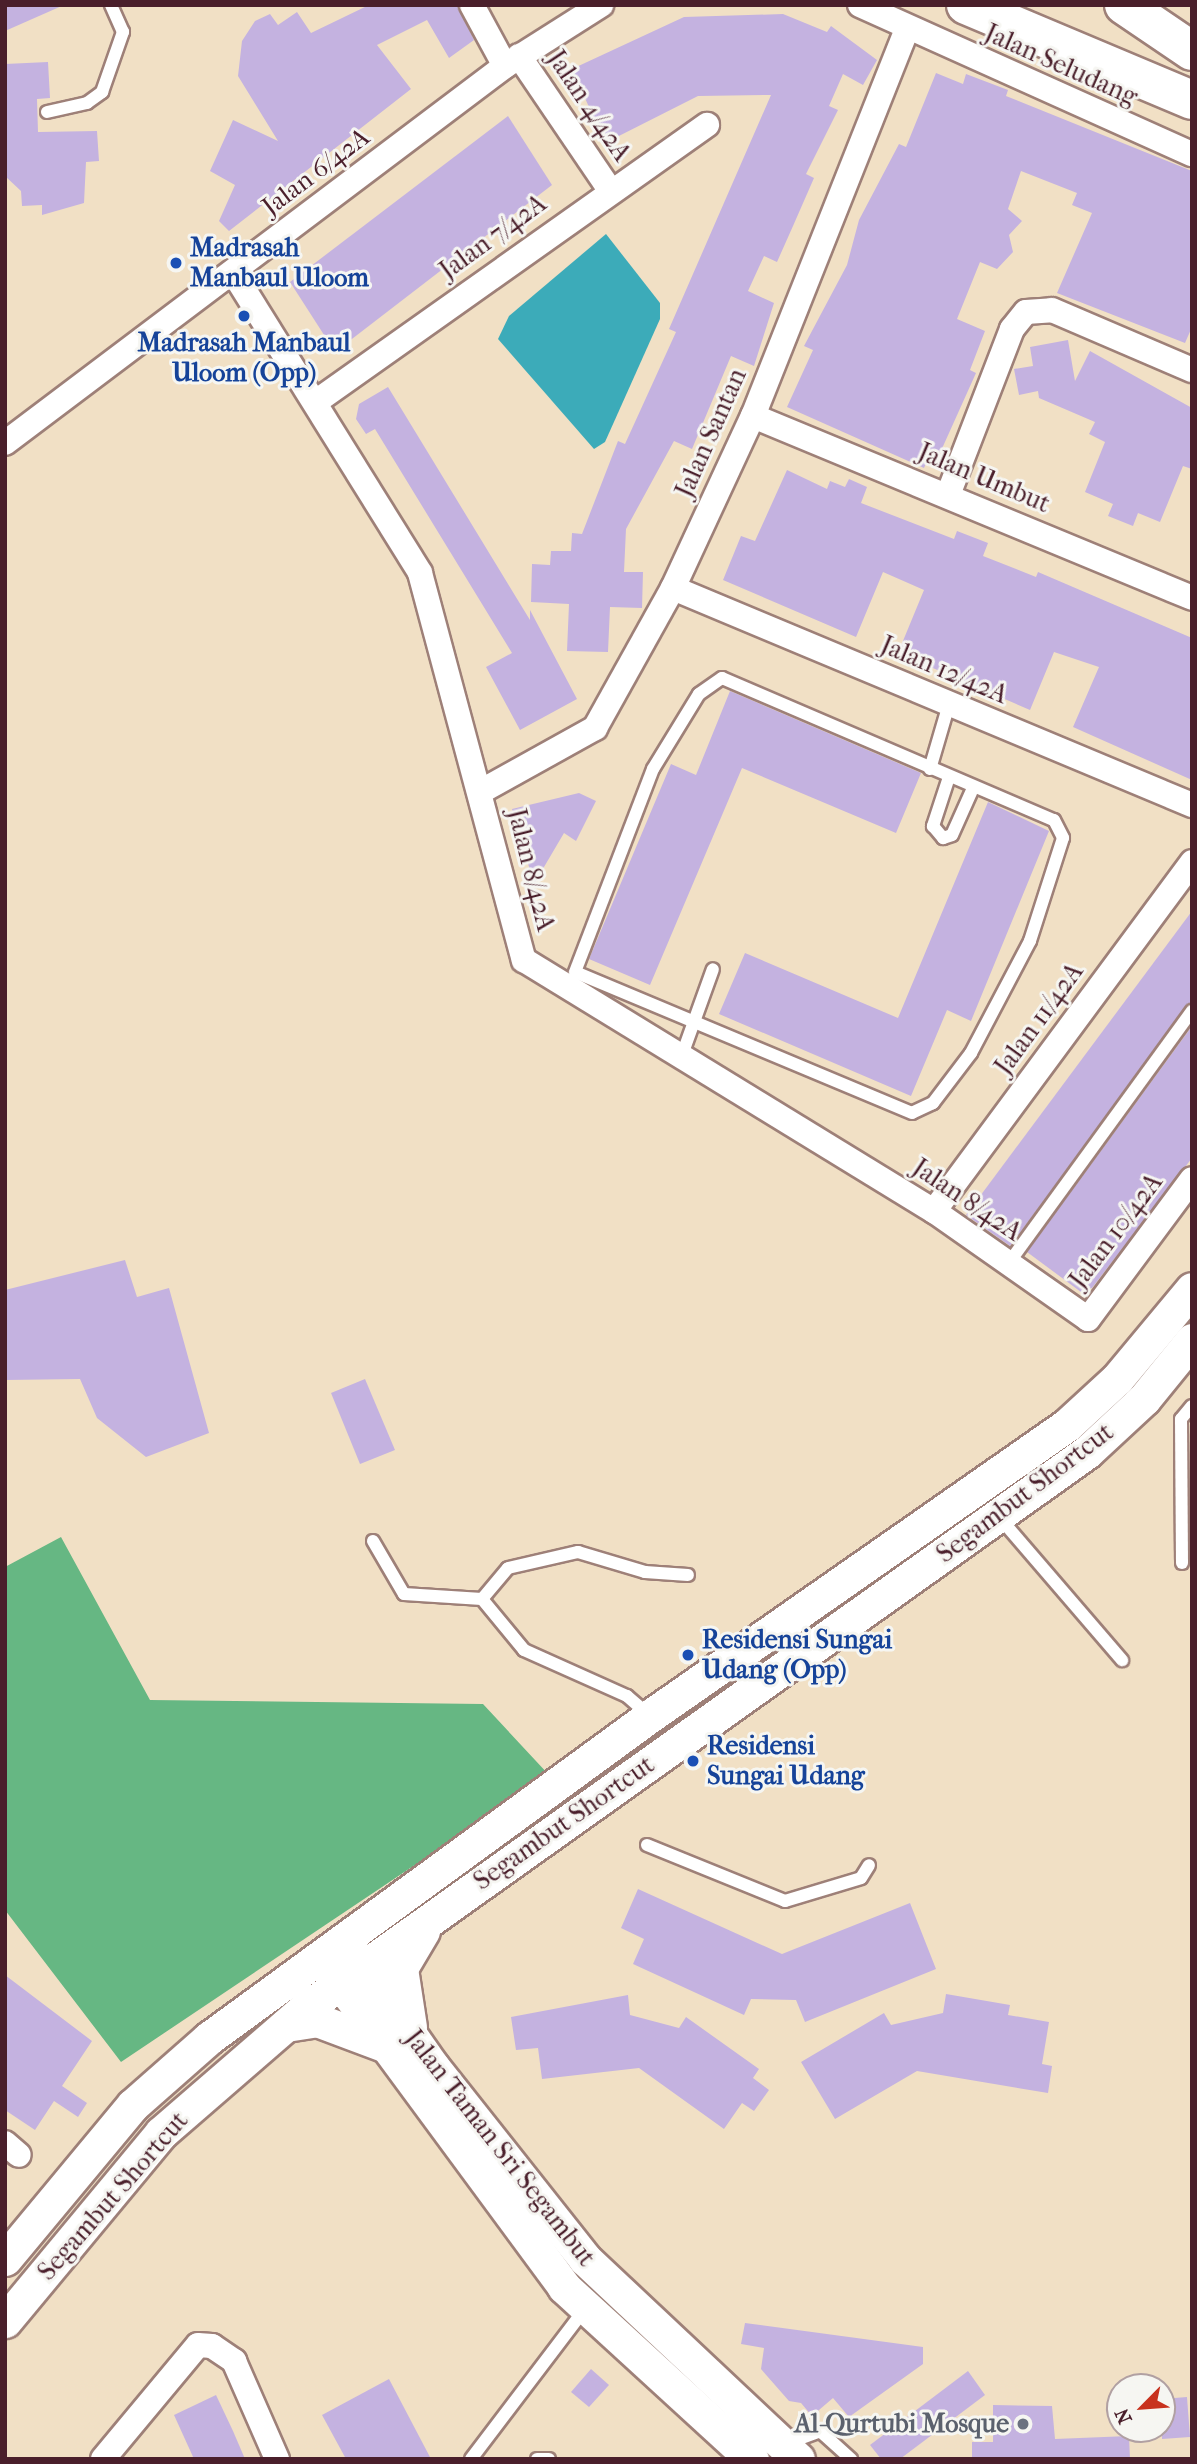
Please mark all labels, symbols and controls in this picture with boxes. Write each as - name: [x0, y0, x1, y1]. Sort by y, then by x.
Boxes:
- street label: Jalan Seludang: [980, 17, 1142, 113]
- street label: Jalan 4/42A: [540, 44, 638, 168]
- street label: Jalan 6/42A: [256, 122, 376, 222]
- street label: Jalan 7/42A: [433, 188, 553, 286]
- place label: Madrasah Manbaul Uloom: [190, 232, 369, 294]
- marker: Madrasah Manbaul Uloom: [168, 255, 184, 271]
- marker: Madrasah Manbaul Uloom (Opp): [236, 308, 252, 324]
- place label: Madrasah Manbaul Uloom (Opp): [137, 327, 351, 388]
- street label: Jalan Santan: [669, 364, 753, 502]
- street label: Jalan Umbut: [913, 436, 1055, 520]
- street label: Jalan 12/42A: [876, 629, 1012, 711]
- street label: Jalan 8/42A: [501, 805, 561, 935]
- street label: Jalan 11/42A: [988, 957, 1090, 1081]
- street label: Jalan 8/42A: [906, 1152, 1028, 1248]
- street label: Jalan 10/42A: [1063, 1167, 1169, 1295]
- street label: Segambut Shortcut: [930, 1416, 1120, 1570]
- place label: Residensi Sungai Udang (Opp): [702, 1624, 892, 1686]
- marker: Residensi Sungai Udang (Opp): [680, 1647, 696, 1663]
- place label: Residensi Sungai Udang: [707, 1730, 865, 1792]
- street label: Segambut Shortcut: [468, 1749, 660, 1897]
- marker: Residensi Sungai Udang: [685, 1753, 701, 1769]
- street label: Jalan Taman Sri Segambut: [398, 2024, 602, 2272]
- street label: Segambut Shortcut: [31, 2105, 195, 2287]
- north arrow: [1106, 2373, 1176, 2443]
- text: N: [1111, 2405, 1137, 2427]
- place label: Al-Qurtubi Mosque: [794, 2408, 1009, 2440]
- marker: Al-Qurtubi Mosque: [1015, 2416, 1031, 2432]

